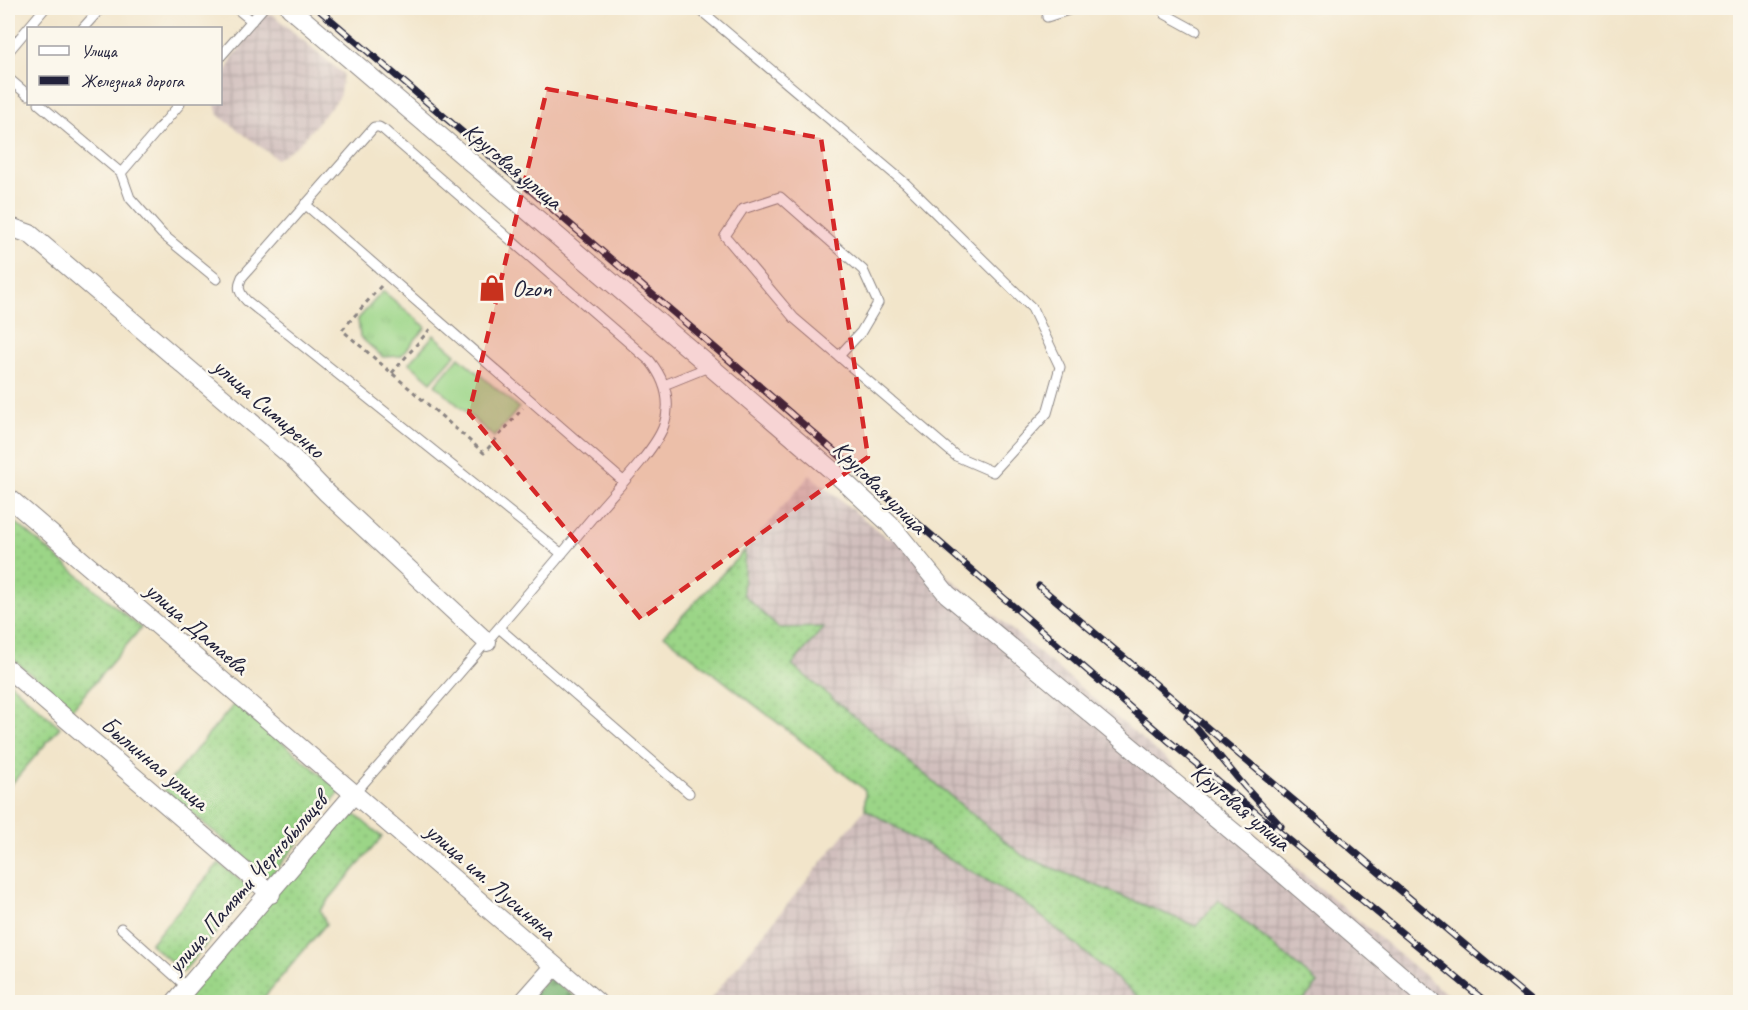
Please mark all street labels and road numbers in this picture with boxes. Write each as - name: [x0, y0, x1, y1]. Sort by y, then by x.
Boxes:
- street label: Круговая улица: [457, 116, 570, 217]
- street label: улица Симиренко: [205, 350, 332, 466]
- street label: Круговая улица: [827, 434, 934, 541]
- street label: улица Дамаева: [138, 574, 256, 682]
- street label: Былинная улица: [95, 709, 217, 818]
- street label: Круговая улица: [1185, 757, 1298, 858]
- street label: улица Памяти Чернобыльцев: [159, 782, 338, 981]
- street label: улица им. Лусиняна: [418, 815, 564, 947]

